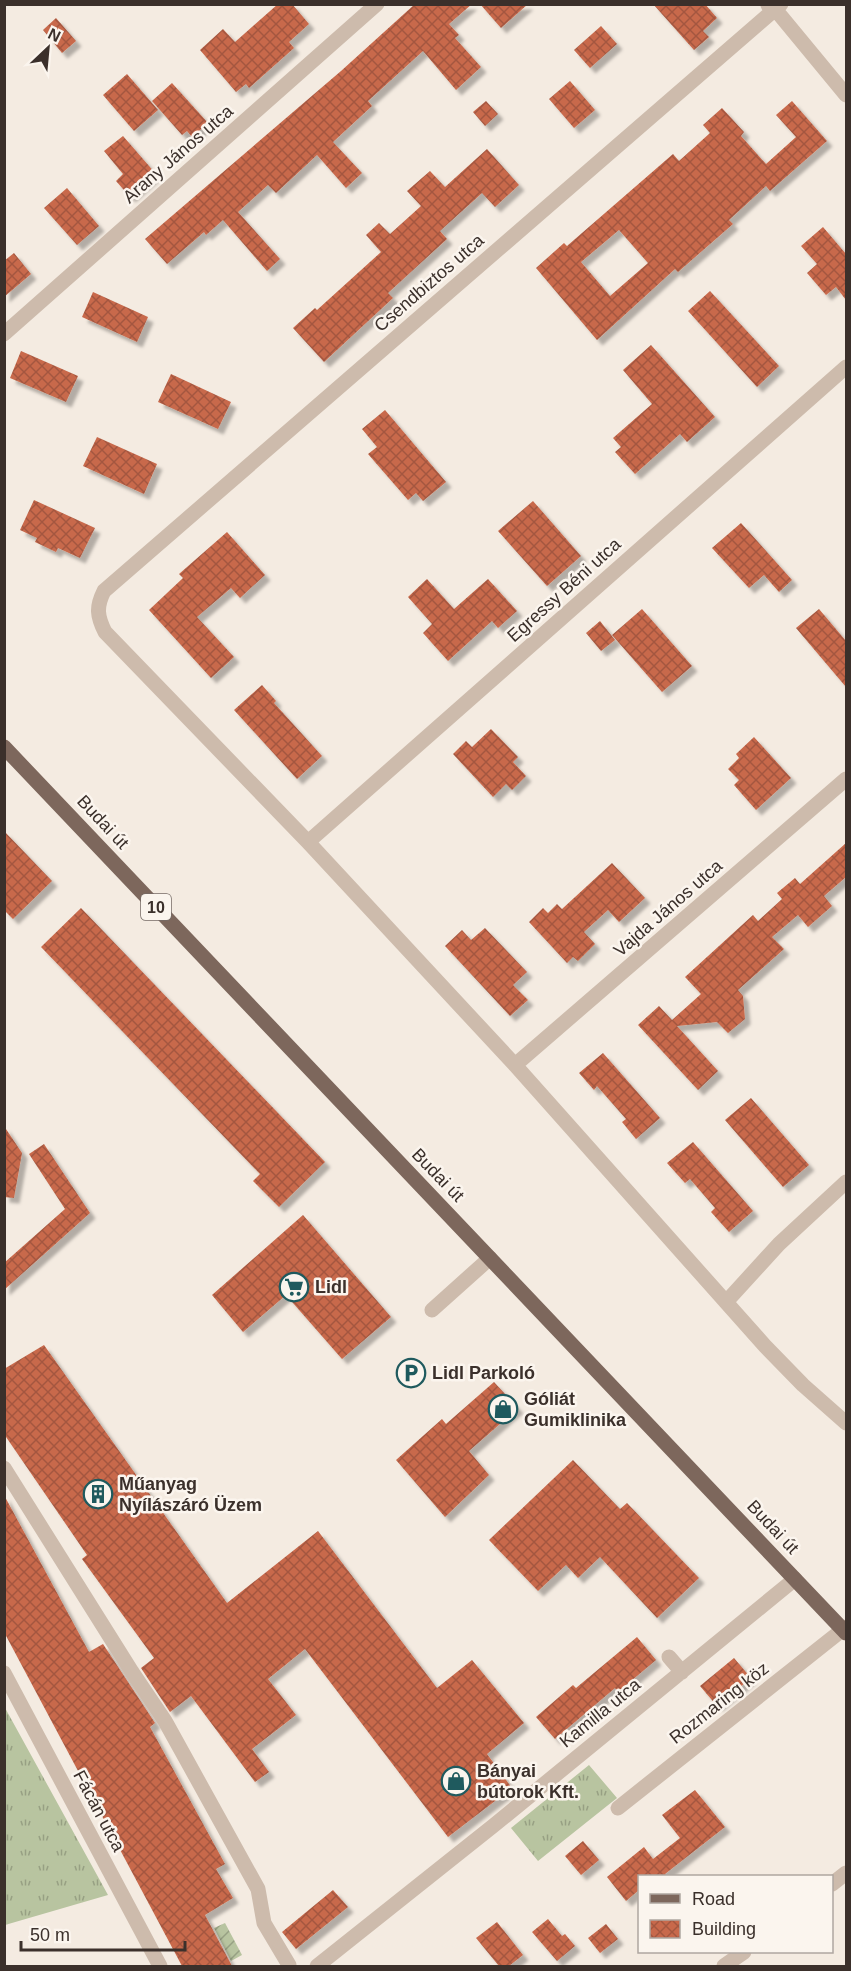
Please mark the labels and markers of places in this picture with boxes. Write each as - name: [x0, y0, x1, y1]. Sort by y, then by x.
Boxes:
- supermarket icon: Lidl: [278, 1271, 310, 1303]
- place label: Lidl: [315, 1277, 347, 1297]
- parking icon: Lidl Parkoló: [395, 1357, 427, 1389]
- place label: Lidl Parkoló: [432, 1363, 535, 1383]
- place label: Góliát Gumiklinika: [524, 1389, 627, 1430]
- shop icon: Góliát Gumiklinika: [487, 1393, 519, 1425]
- place label: Műanyag Nyílászáró Üzem: [119, 1474, 262, 1515]
- building icon: Műanyag Nyílászáró Üzem: [82, 1478, 114, 1510]
- place label: Bányai bútorok Kft.: [477, 1761, 579, 1802]
- shop icon: Bányai bútorok Kft.: [440, 1765, 472, 1797]

